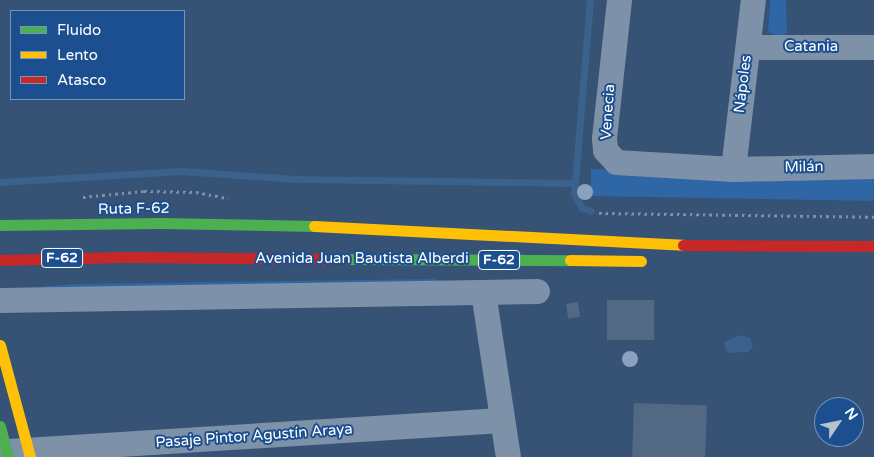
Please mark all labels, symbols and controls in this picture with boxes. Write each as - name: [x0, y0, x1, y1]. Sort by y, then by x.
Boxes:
- legend: [10, 10, 185, 100]
- text: Fluido: [57, 21, 101, 39]
- street label: Catania: [784, 38, 838, 56]
- text: Lento: [57, 46, 98, 64]
- street label: Nápoles: [731, 54, 755, 114]
- text: Atasco: [57, 71, 106, 89]
- street label: Venecia: [597, 84, 619, 140]
- street label: Milán: [784, 158, 824, 176]
- street label: Ruta F-62: [98, 199, 170, 219]
- road number: F-62: [41, 247, 83, 270]
- road number: F-62: [478, 248, 520, 272]
- street label: Avenida Juan Bautista Alberdi: [255, 250, 469, 268]
- north arrow: [814, 397, 864, 447]
- text: N: [841, 404, 861, 423]
- street label: Pasaje Pintor Agustín Araya: [155, 420, 353, 452]

